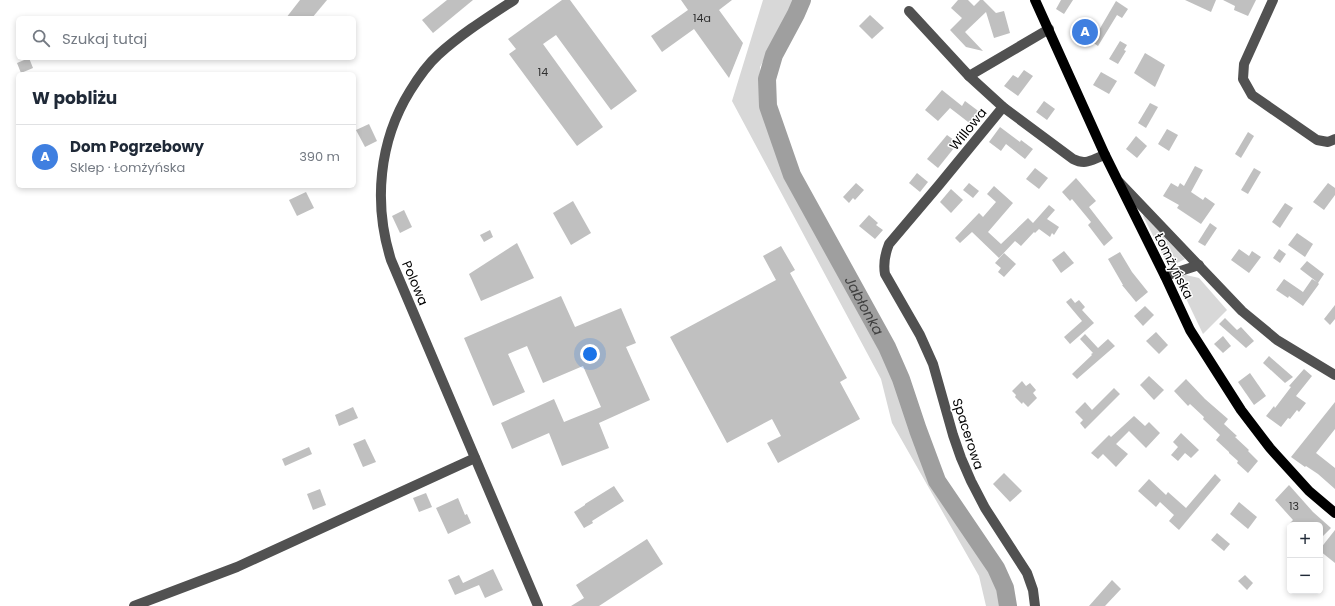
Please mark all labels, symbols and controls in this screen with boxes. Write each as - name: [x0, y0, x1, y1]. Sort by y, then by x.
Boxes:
- house number: 14a: [693, 10, 711, 26]
- search box: [16, 16, 356, 60]
- pin: A: [1072, 17, 1098, 47]
- icon: search: [30, 27, 52, 49]
- text: Szukaj tutaj: [62, 28, 147, 49]
- house number: 14: [538, 64, 548, 80]
- text: W pobliżu: [32, 86, 117, 110]
- street label: Willowa: [945, 104, 991, 154]
- text: Dom Pogrzebowy: [70, 136, 204, 157]
- text: A: [40, 147, 50, 166]
- text: 390 m: [299, 147, 340, 166]
- text: Sklep · Łomżyńska: [70, 158, 185, 177]
- street label: Łomżyńska: [1150, 230, 1198, 302]
- street label: Polowa: [397, 258, 433, 308]
- water label: Jabłonka: [840, 273, 889, 339]
- your location: [580, 344, 600, 364]
- street label: Spacerowa: [948, 396, 988, 472]
- house number: 13: [1289, 498, 1299, 514]
- map controls: [1287, 522, 1323, 594]
- button: +: [1287, 522, 1323, 558]
- button: −: [1287, 558, 1323, 594]

